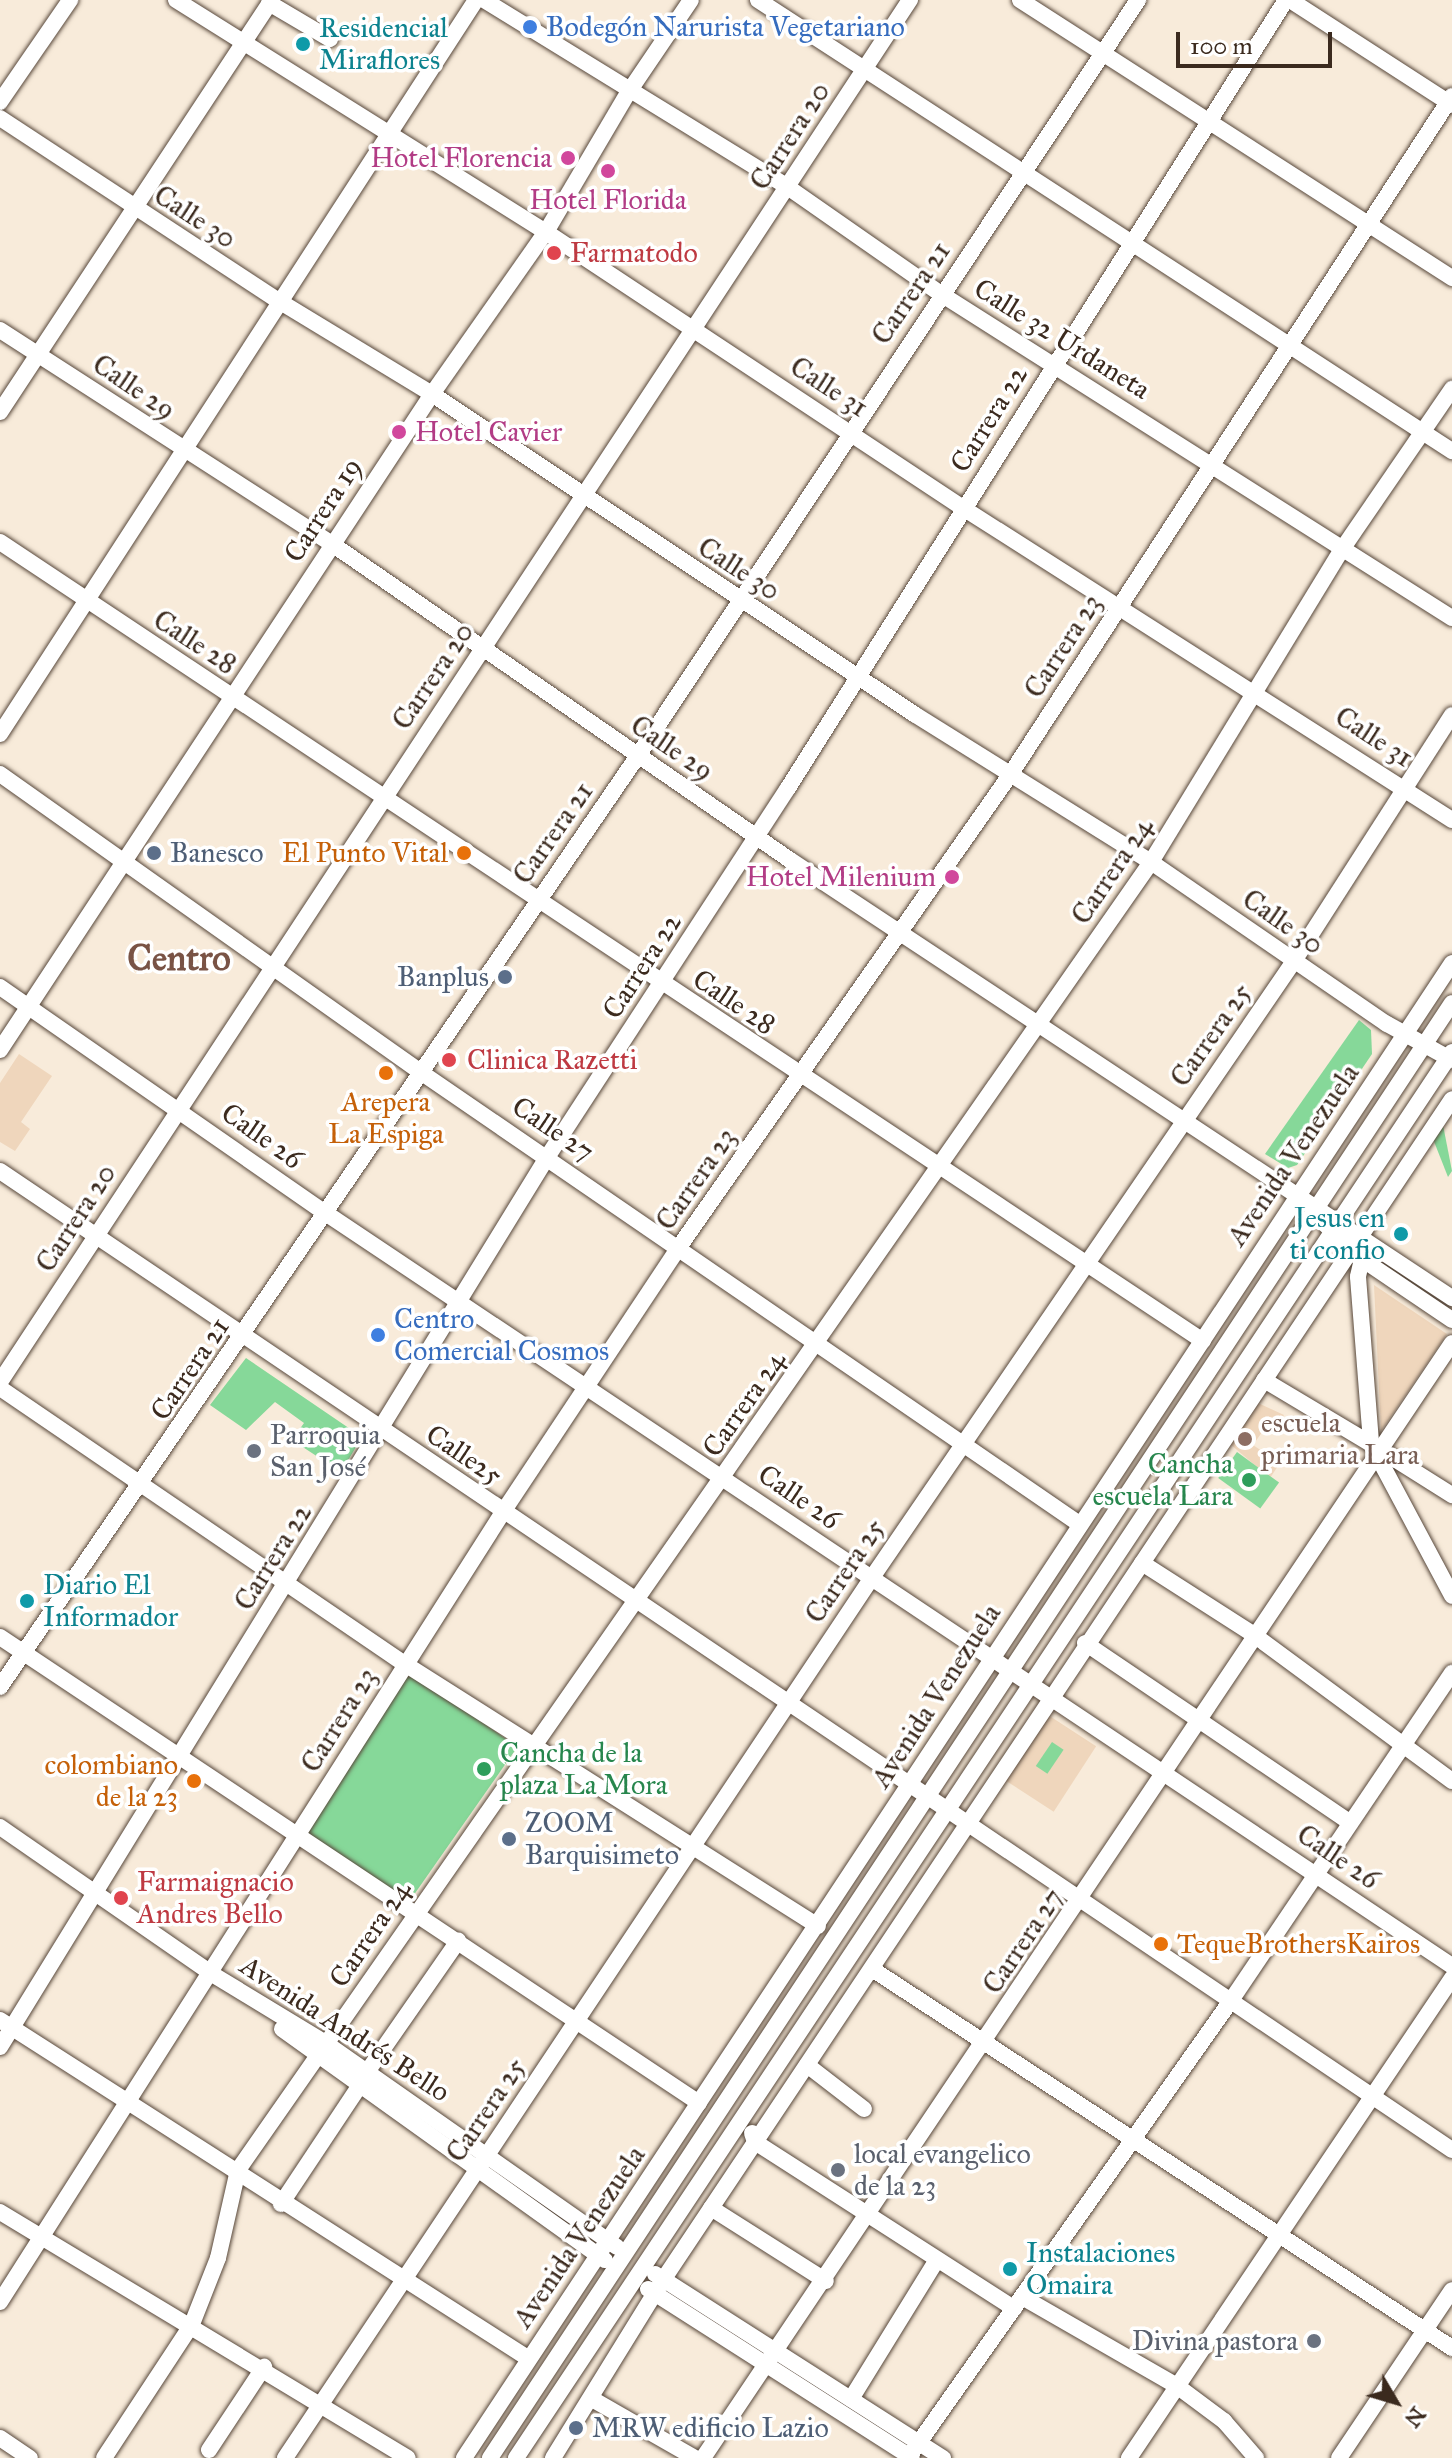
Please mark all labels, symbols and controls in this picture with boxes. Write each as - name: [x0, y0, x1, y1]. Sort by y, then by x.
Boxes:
- place label: Bodegón Narurista Vegetariano: [546, 10, 905, 44]
- place label: Residencial Miraflores: [319, 11, 448, 77]
- scale bar: [1180, 16, 1336, 66]
- marker: Bodegón Narurista Vegetariano: [521, 18, 539, 36]
- text: 100 m: [1190, 31, 1253, 61]
- marker: Residencial Miraflores: [294, 35, 312, 53]
- street label: Carrera 20: [743, 76, 837, 196]
- place label: Hotel Florencia: [370, 141, 552, 175]
- marker: Hotel Florencia: [559, 149, 577, 167]
- marker: Hotel Florida: [599, 162, 617, 180]
- street label: Calle 30: [148, 178, 242, 256]
- place label: Hotel Florida: [529, 183, 687, 217]
- street label: Carrera 21: [864, 235, 958, 351]
- place label: Farmatodo: [570, 236, 698, 270]
- marker: Farmatodo: [545, 244, 563, 262]
- street label: Calle 32 Urdaneta: [968, 272, 1156, 406]
- street label: Calle 29: [86, 347, 182, 427]
- street label: Calle 31: [784, 350, 874, 424]
- street label: Carrera 22: [943, 360, 1035, 478]
- place label: Hotel Cavier: [415, 415, 562, 449]
- marker: Hotel Cavier: [390, 423, 408, 441]
- street label: Carrera 19: [277, 452, 369, 568]
- street label: Calle 30: [692, 530, 786, 608]
- street label: Carrera 23: [1017, 588, 1109, 704]
- street label: Calle 28: [147, 603, 243, 681]
- street label: Carrera 20: [385, 616, 481, 736]
- street label: Calle 31: [1329, 700, 1419, 774]
- street label: Calle 29: [624, 708, 720, 788]
- street label: Carrera 21: [506, 776, 600, 890]
- street label: Carrera 24: [1064, 811, 1160, 931]
- place label: Banesco: [170, 836, 264, 870]
- place label: El Punto Vital: [282, 836, 448, 870]
- marker: Banesco: [145, 844, 163, 862]
- marker: El Punto Vital: [455, 844, 473, 862]
- place label: Hotel Milenium: [746, 860, 936, 894]
- marker: Hotel Milenium: [943, 868, 961, 886]
- street label: Calle 30: [1236, 882, 1330, 962]
- street label: Carrera 22: [595, 907, 689, 1025]
- district label: Centro: [127, 937, 231, 981]
- place label: Banplus: [397, 960, 489, 994]
- street label: Calle 28: [686, 962, 782, 1042]
- marker: Banplus: [496, 968, 514, 986]
- street label: Carrera 25: [1163, 977, 1259, 1093]
- place label: Clinica Razetti: [467, 1043, 637, 1077]
- marker: Clinica Razetti: [438, 1049, 460, 1071]
- street label: Avenida Venezuela: [1220, 1058, 1366, 1252]
- marker: Arepera La Espiga: [377, 1064, 395, 1082]
- place label: Arepera La Espiga: [328, 1085, 444, 1151]
- street label: Calle 27: [506, 1089, 600, 1169]
- street label: Calle 26: [215, 1096, 309, 1176]
- street label: Carrera 23: [649, 1122, 743, 1236]
- street label: Carrera 20: [29, 1158, 123, 1278]
- place label: Jesus en ti confio: [1290, 1201, 1385, 1267]
- marker: Jesus en ti confio: [1392, 1225, 1410, 1243]
- place label: Centro Comercial Cosmos: [394, 1302, 609, 1368]
- street label: Carrera 21: [143, 1311, 237, 1427]
- marker: Centro Comercial Cosmos: [369, 1326, 387, 1344]
- street label: Carrera 24: [695, 1345, 793, 1463]
- place label: escuela primaria Lara: [1261, 1406, 1419, 1472]
- place label: Parroquia San José: [270, 1418, 380, 1484]
- street label: Calle25: [420, 1418, 508, 1492]
- marker: escuela primaria Lara: [1236, 1430, 1254, 1448]
- marker: Parroquia San José: [245, 1442, 263, 1460]
- place label: Cancha escuela Lara: [1092, 1447, 1233, 1513]
- street label: Calle 26: [752, 1457, 846, 1537]
- marker: Cancha escuela Lara: [1240, 1471, 1258, 1489]
- street label: Carrera 22: [227, 1498, 319, 1616]
- street label: Carrera 25: [798, 1513, 892, 1629]
- place label: Diario El Informador: [43, 1568, 178, 1634]
- marker: Diario El Informador: [18, 1592, 36, 1610]
- street label: Avenida Venezuela: [864, 1598, 1008, 1794]
- street label: Carrera 23: [294, 1662, 384, 1778]
- place label: Cancha de la plaza La Mora: [500, 1736, 668, 1802]
- place label: colombiano de la 23: [44, 1748, 178, 1814]
- marker: Cancha de la plaza La Mora: [475, 1760, 493, 1778]
- marker: colombiano de la 23: [185, 1772, 203, 1790]
- place label: ZOOM Barquisimeto: [525, 1806, 679, 1872]
- street label: Calle 26: [1291, 1817, 1385, 1897]
- marker: ZOOM Barquisimeto: [500, 1830, 518, 1848]
- place label: Farmaignacio Andres Bello: [137, 1865, 294, 1931]
- street label: Carrera 24: [322, 1874, 418, 1994]
- street label: Carrera 27: [976, 1882, 1070, 2000]
- marker: Farmaignacio Andres Bello: [112, 1889, 130, 1907]
- place label: TequeBrothersKairos: [1177, 1927, 1420, 1961]
- marker: TequeBrothersKairos: [1152, 1935, 1170, 1953]
- street label: Avenida Andrés Bello: [234, 1949, 456, 2109]
- street label: Carrera 25: [439, 2052, 533, 2168]
- place label: local evangelico de la 23: [854, 2137, 1031, 2203]
- street label: Avenida Venezuela: [506, 2140, 652, 2334]
- marker: local evangelico de la 23: [829, 2161, 847, 2179]
- place label: Instalaciones Omaira: [1026, 2236, 1175, 2302]
- marker: Instalaciones Omaira: [1001, 2260, 1019, 2278]
- place label: Divina pastora: [1132, 2324, 1298, 2358]
- marker: Divina pastora: [1305, 2332, 1323, 2350]
- north arrow: [1356, 2362, 1436, 2442]
- text: N: [1399, 2401, 1432, 2433]
- place label: MRW edificio Lazio: [592, 2411, 829, 2445]
- marker: MRW edificio Lazio: [567, 2419, 585, 2437]

